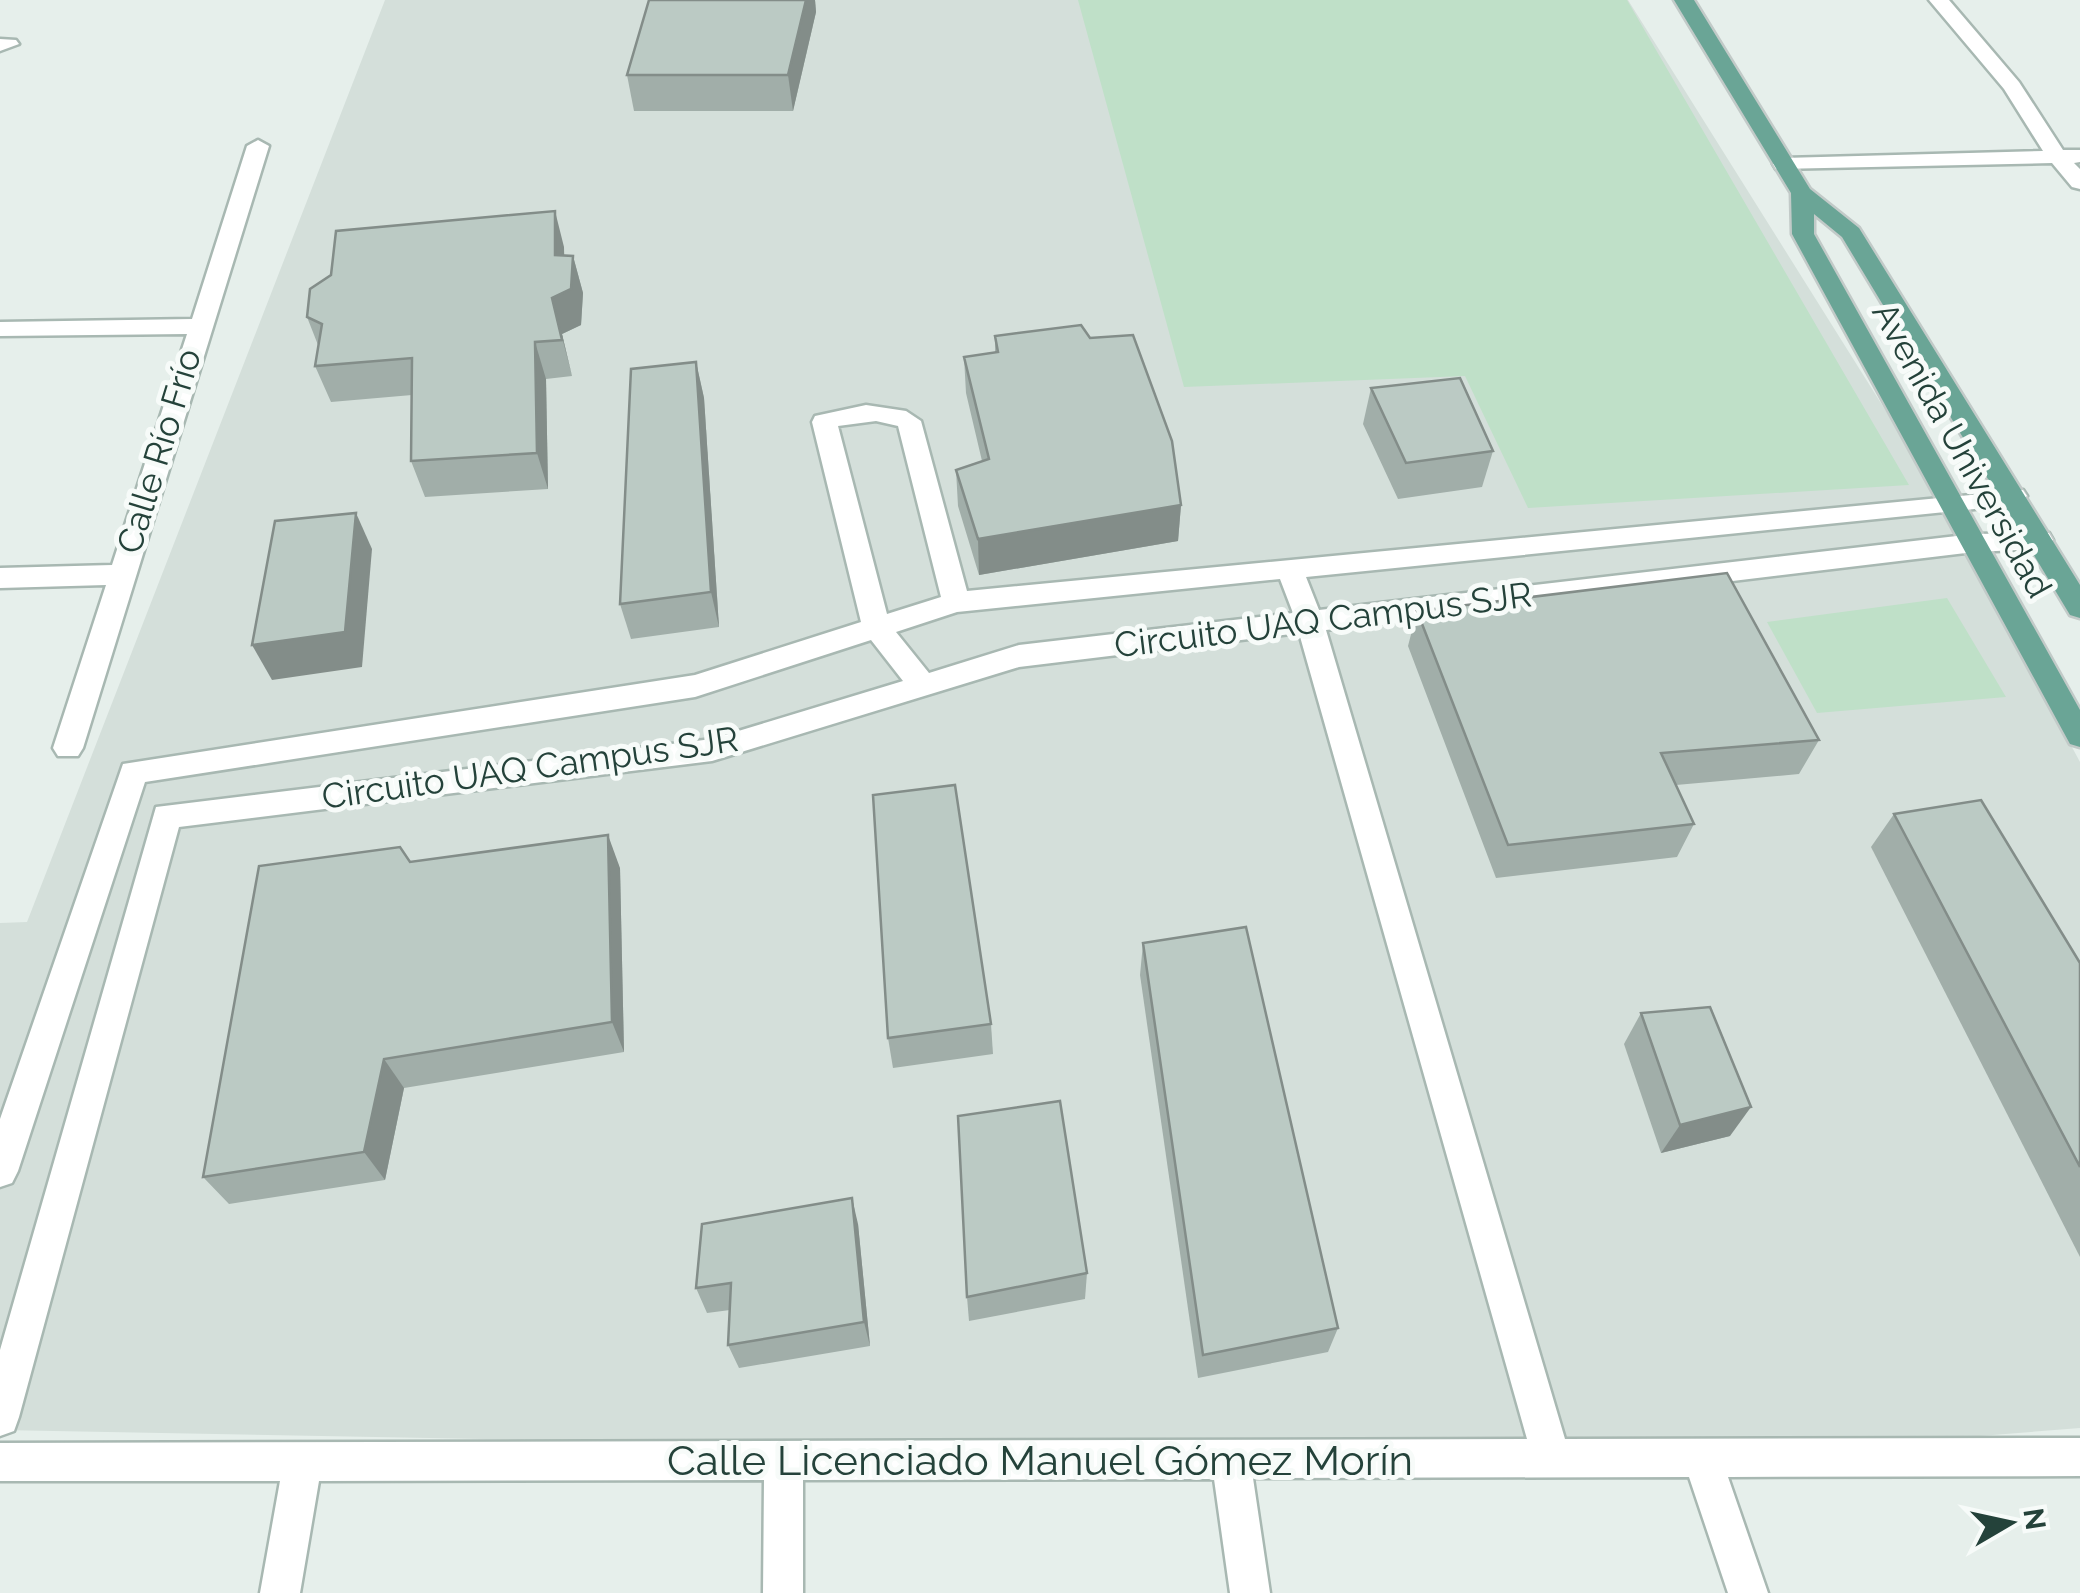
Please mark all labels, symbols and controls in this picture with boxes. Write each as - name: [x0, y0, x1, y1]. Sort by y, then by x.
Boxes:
- street label: Avenida Universidad: [1864, 295, 2061, 605]
- street label: Calle Río Frío: [108, 344, 209, 558]
- street label: Circuito UAQ Campus SJR: [1112, 574, 1534, 665]
- street label: Circuito UAQ Campus SJR: [319, 718, 741, 817]
- street label: Calle Licenciado Manuel Gómez Morín: [667, 1436, 1413, 1485]
- north arrow: [1960, 1473, 2060, 1573]
- text: N: [2016, 1506, 2052, 1532]

